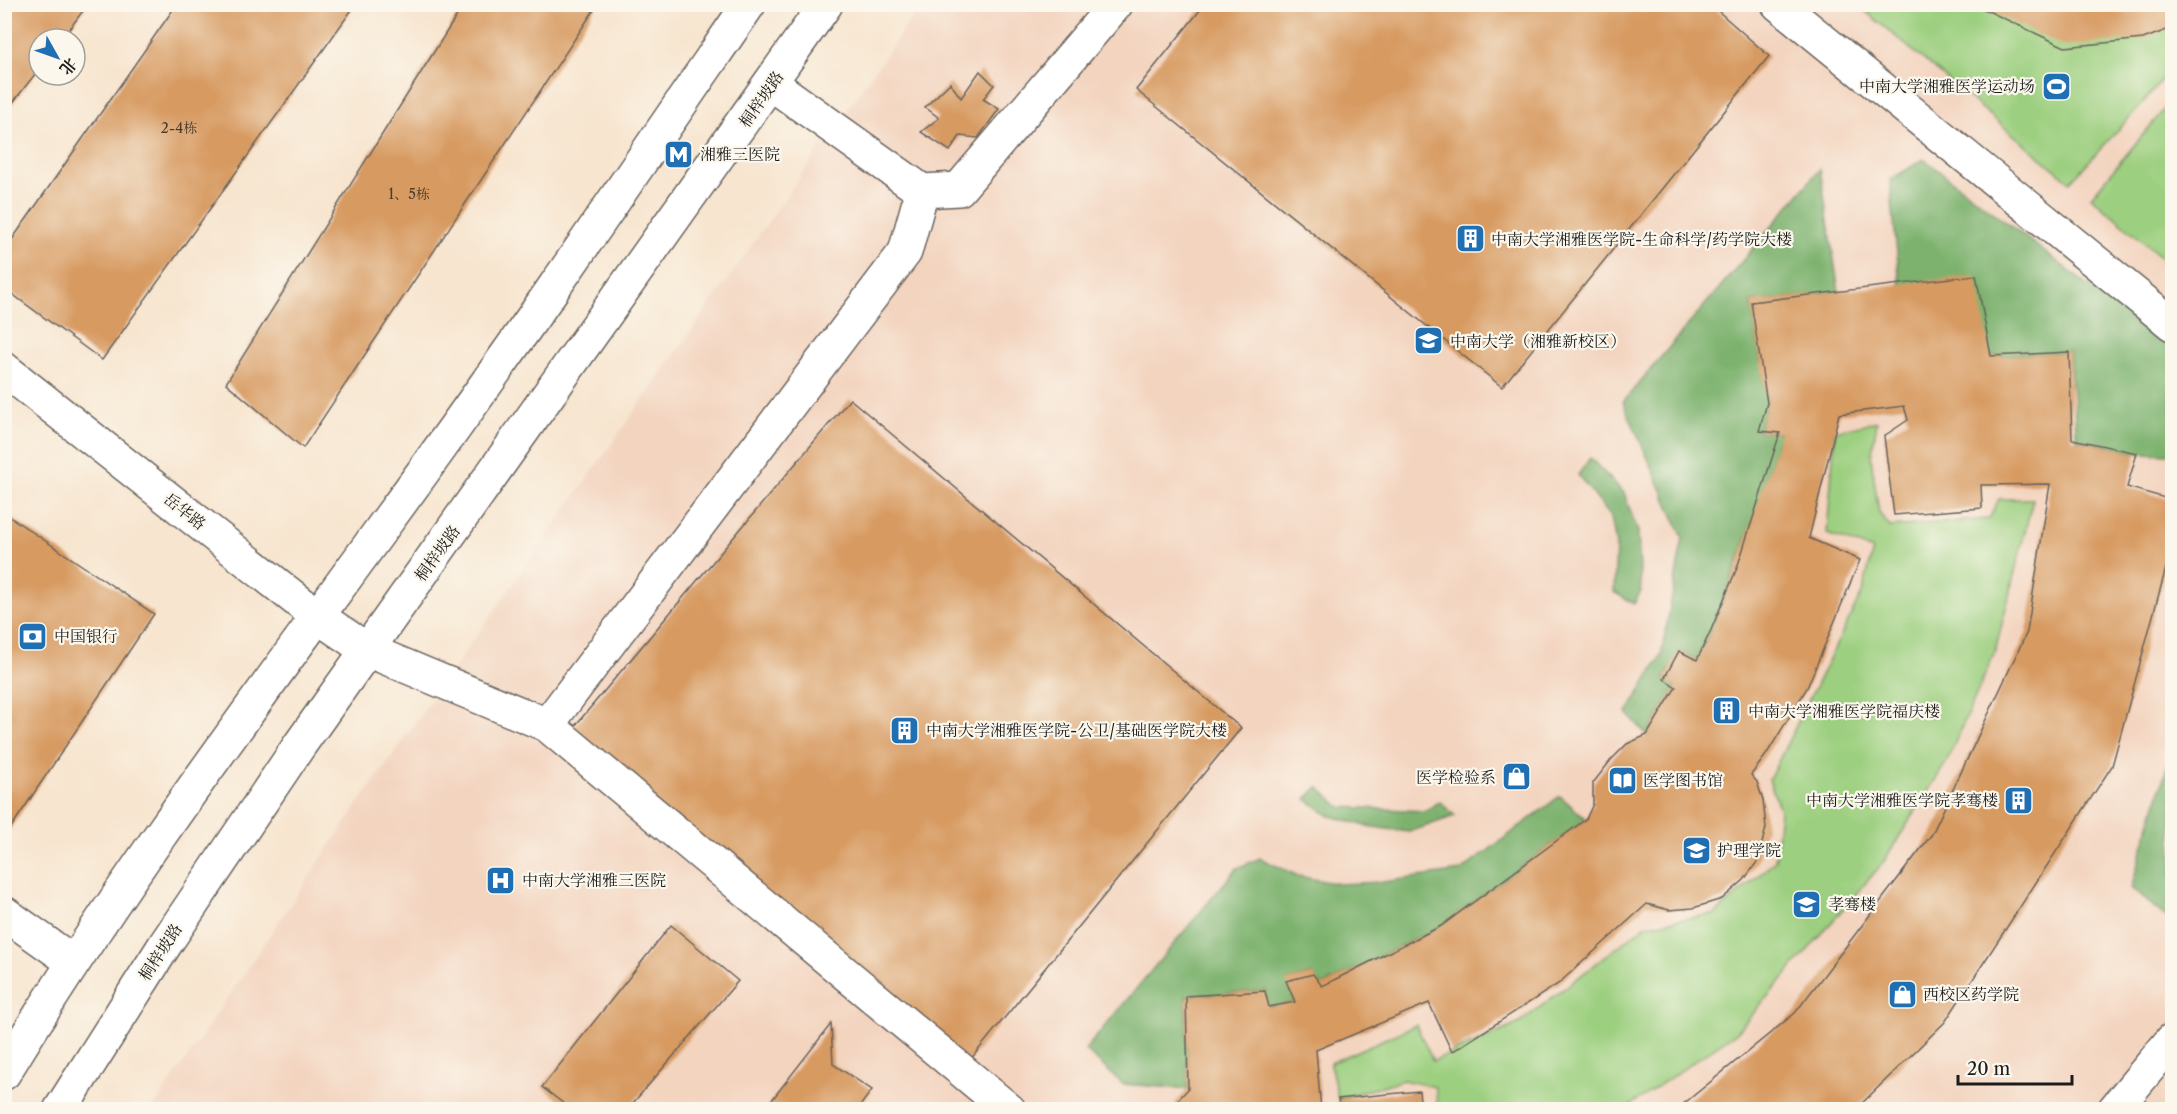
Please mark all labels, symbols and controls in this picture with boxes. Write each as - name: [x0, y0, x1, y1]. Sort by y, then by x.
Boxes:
- north arrow: [27, 27, 87, 87]
- text: 北: [56, 54, 81, 79]
- street label: 桐梓坡路: [734, 67, 788, 131]
- sports icon: 中南大学湘雅医学运动场: [2040, 70, 2072, 102]
- place label: 中南大学湘雅医学运动场: [1859, 76, 2035, 96]
- house number: 2-4栋: [161, 119, 197, 137]
- metro station icon: 湘雅三医院: [663, 138, 695, 170]
- place label: 湘雅三医院: [700, 144, 780, 164]
- house number: 1、5栋: [388, 185, 430, 203]
- building icon: 中南大学湘雅医学院-生命科学/药学院大楼: [1454, 223, 1486, 255]
- place label: 中南大学湘雅医学院-生命科学/药学院大楼: [1491, 229, 1792, 249]
- school or university icon: 中南大学（湘雅新校区）: [1413, 325, 1445, 357]
- place label: 中南大学（湘雅新校区）: [1450, 331, 1626, 351]
- street label: 岳华路: [160, 488, 210, 534]
- street label: 桐梓坡路: [410, 521, 464, 585]
- bank icon: 中国银行: [17, 620, 49, 652]
- place label: 中国银行: [54, 626, 118, 646]
- building icon: 中南大学湘雅医学院福庆楼: [1711, 695, 1743, 727]
- place label: 中南大学湘雅医学院福庆楼: [1748, 701, 1940, 721]
- building icon: 中南大学湘雅医学院-公卫/基础医学院大楼: [889, 714, 921, 746]
- place label: 中南大学湘雅医学院-公卫/基础医学院大楼: [926, 720, 1227, 740]
- shop icon: 医学检验系: [1501, 761, 1533, 793]
- library icon: 医学图书馆: [1606, 764, 1638, 796]
- place label: 医学检验系: [1416, 767, 1496, 787]
- place label: 医学图书馆: [1643, 770, 1723, 790]
- building icon: 中南大学湘雅医学院孝骞楼: [2003, 784, 2035, 816]
- place label: 中南大学湘雅医学院孝骞楼: [1806, 790, 1998, 810]
- school or university icon: 护理学院: [1680, 834, 1712, 866]
- place label: 护理学院: [1717, 840, 1781, 860]
- hospital icon: 中南大学湘雅三医院: [485, 864, 517, 896]
- place label: 中南大学湘雅三医院: [522, 870, 666, 890]
- school or university icon: 孝骞楼: [1791, 888, 1823, 920]
- place label: 孝骞楼: [1828, 894, 1876, 914]
- street label: 桐梓坡路: [134, 920, 186, 984]
- shop icon: 西校区药学院: [1886, 978, 1918, 1010]
- place label: 西校区药学院: [1923, 984, 2019, 1004]
- scale bar: [1958, 1048, 2072, 1086]
- text: 20 m: [1967, 1058, 2011, 1080]

